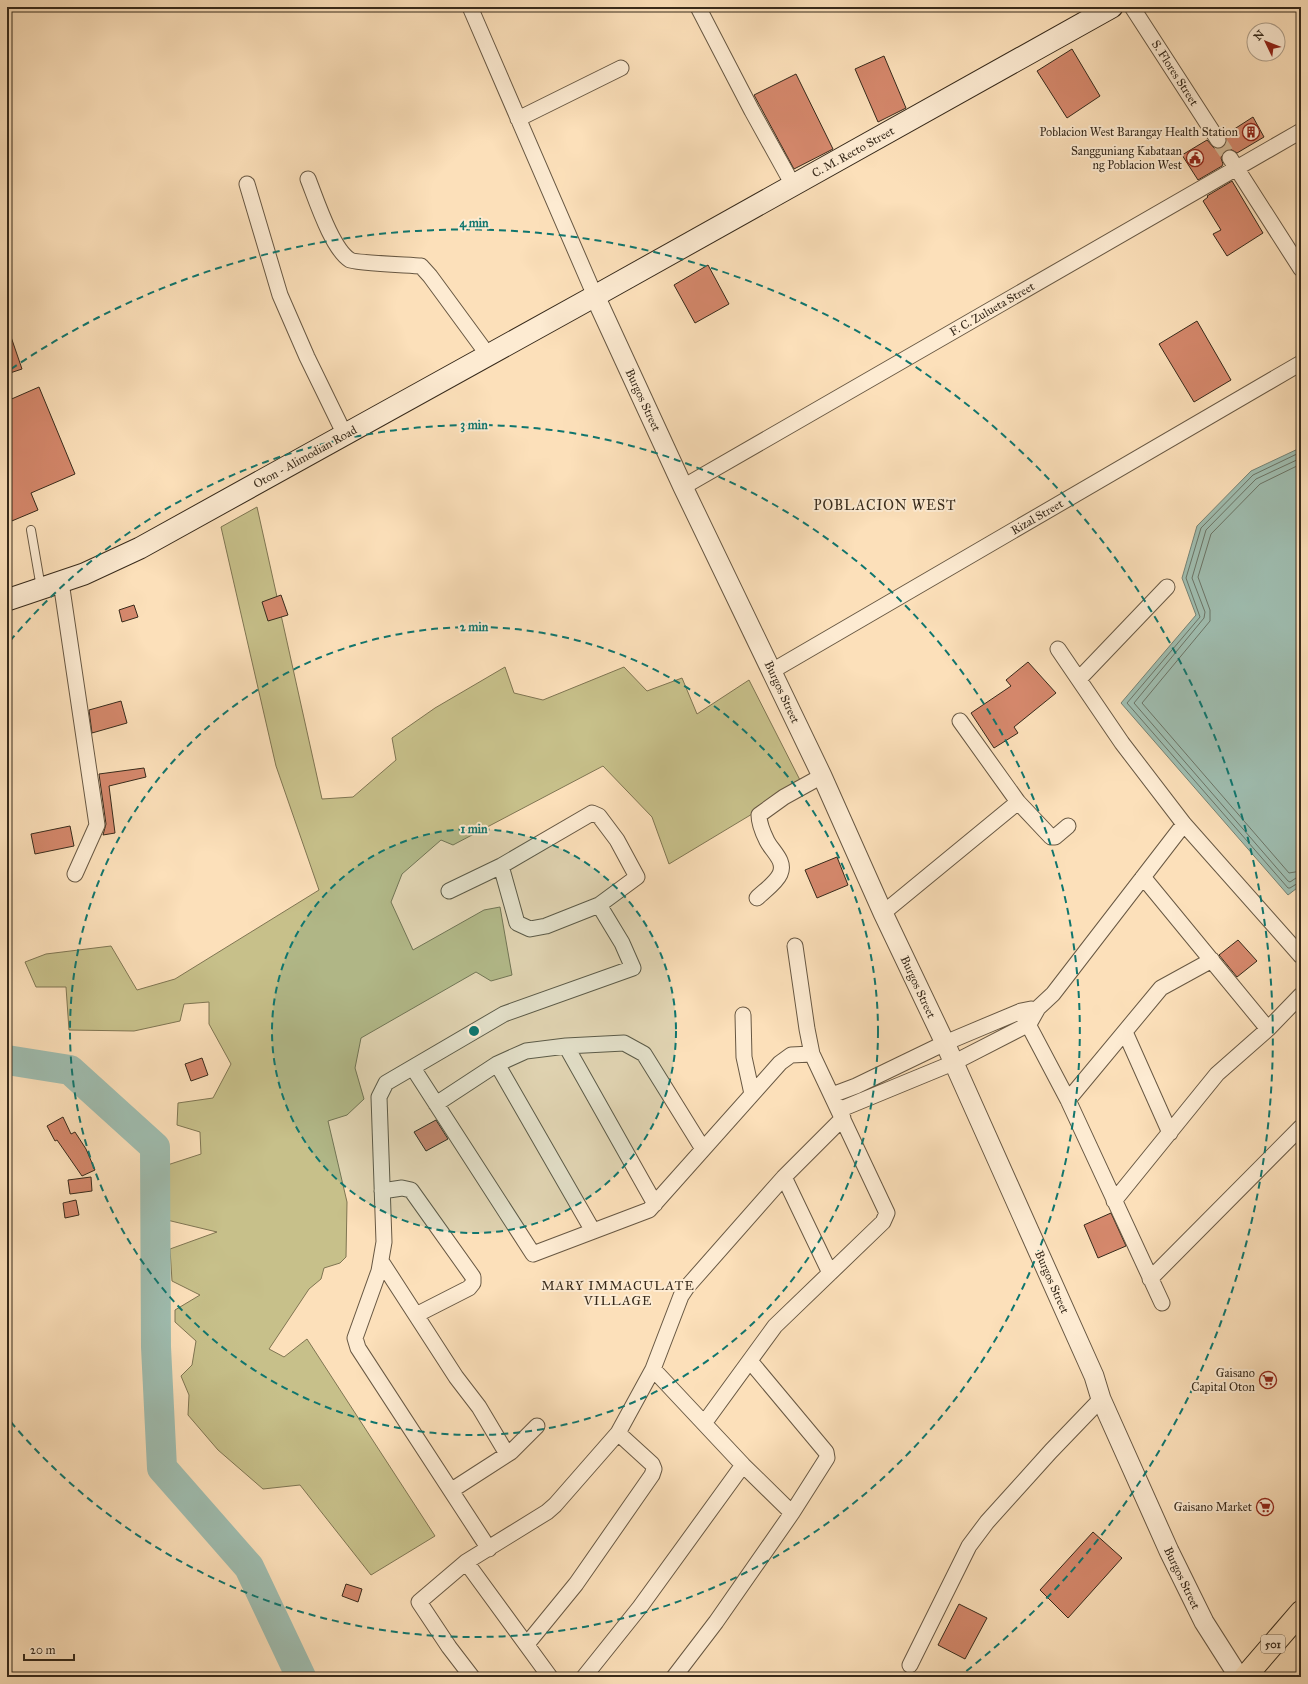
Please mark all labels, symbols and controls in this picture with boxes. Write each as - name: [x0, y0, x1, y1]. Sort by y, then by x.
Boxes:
- north arrow: [1246, 22, 1286, 62]
- text: N: [1251, 27, 1267, 43]
- street label: S. Flores Street: [1149, 38, 1202, 109]
- building icon: Poblacion West Barangay Health Station: [1241, 122, 1261, 142]
- street label: C. M. Recto Street: [809, 123, 897, 180]
- place label: Poblacion West Barangay Health Station: [1039, 125, 1238, 140]
- place label: Sangguniang Kabataan ng Poblacion West: [1071, 144, 1183, 173]
- public building icon: Sangguniang Kabataan ng Poblacion West: [1185, 148, 1205, 168]
- text: 4 min: [459, 216, 489, 231]
- street label: F. C. Zulueta Street: [947, 279, 1038, 339]
- street label: Burgos Street: [622, 367, 664, 435]
- text: 3 min: [460, 418, 488, 433]
- street label: Oton - Alimodian Road: [251, 423, 359, 491]
- street label: Rizal Street: [1008, 496, 1066, 538]
- district label: POBLACION WEST: [813, 497, 957, 514]
- text: 2 min: [460, 620, 489, 634]
- street label: Burgos Street: [761, 659, 803, 727]
- text: 1 min: [460, 822, 488, 836]
- street label: Burgos Street: [897, 954, 939, 1022]
- centre of rings: [467, 1024, 481, 1038]
- street label: Burgos Street: [1031, 1248, 1072, 1317]
- district label: MARY IMMACULATE VILLAGE: [541, 1278, 695, 1309]
- place label: Gaisano Capital Oton: [1191, 1366, 1256, 1394]
- supermarket icon: Gaisano Capital Oton: [1258, 1370, 1278, 1390]
- supermarket icon: Gaisano Market: [1255, 1497, 1275, 1517]
- place label: Gaisano Market: [1174, 1500, 1253, 1514]
- street label: Burgos Street: [1160, 1545, 1203, 1612]
- road number: 501: [1261, 1635, 1285, 1653]
- scale bar: [24, 1636, 74, 1662]
- text: 20 m: [30, 1643, 56, 1657]

